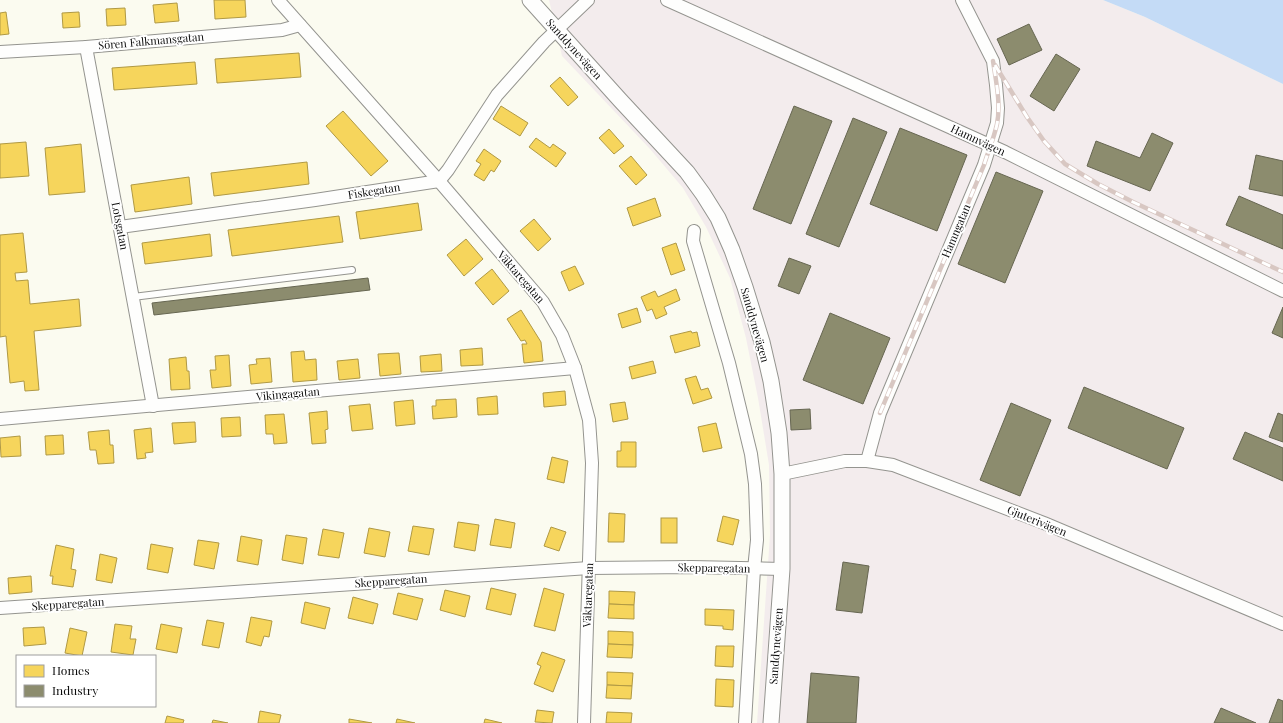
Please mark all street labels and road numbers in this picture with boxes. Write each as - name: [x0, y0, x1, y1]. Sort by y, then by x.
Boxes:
- street label: Sanddynevägen: [543, 15, 606, 83]
- street label: Sören Falkmansgatan: [97, 28, 205, 53]
- street label: Hamnvägen: [948, 120, 1008, 159]
- street label: Fiskegatan: [347, 179, 402, 202]
- street label: Lotsgatan: [109, 201, 133, 252]
- street label: Hamngatan: [937, 201, 974, 260]
- street label: Väktaregatan: [494, 247, 549, 306]
- street label: Sanddynevägen: [738, 286, 773, 364]
- street label: Vikingagatan: [254, 383, 321, 404]
- street label: Gjuterivägen: [1005, 502, 1070, 540]
- street label: Skepparegatan: [677, 559, 751, 576]
- street label: Väktaregatan: [579, 562, 596, 629]
- street label: Skepparegatan: [354, 570, 428, 591]
- street label: Skepparegatan: [31, 593, 105, 614]
- street label: Sanddynevägen: [765, 607, 786, 685]

